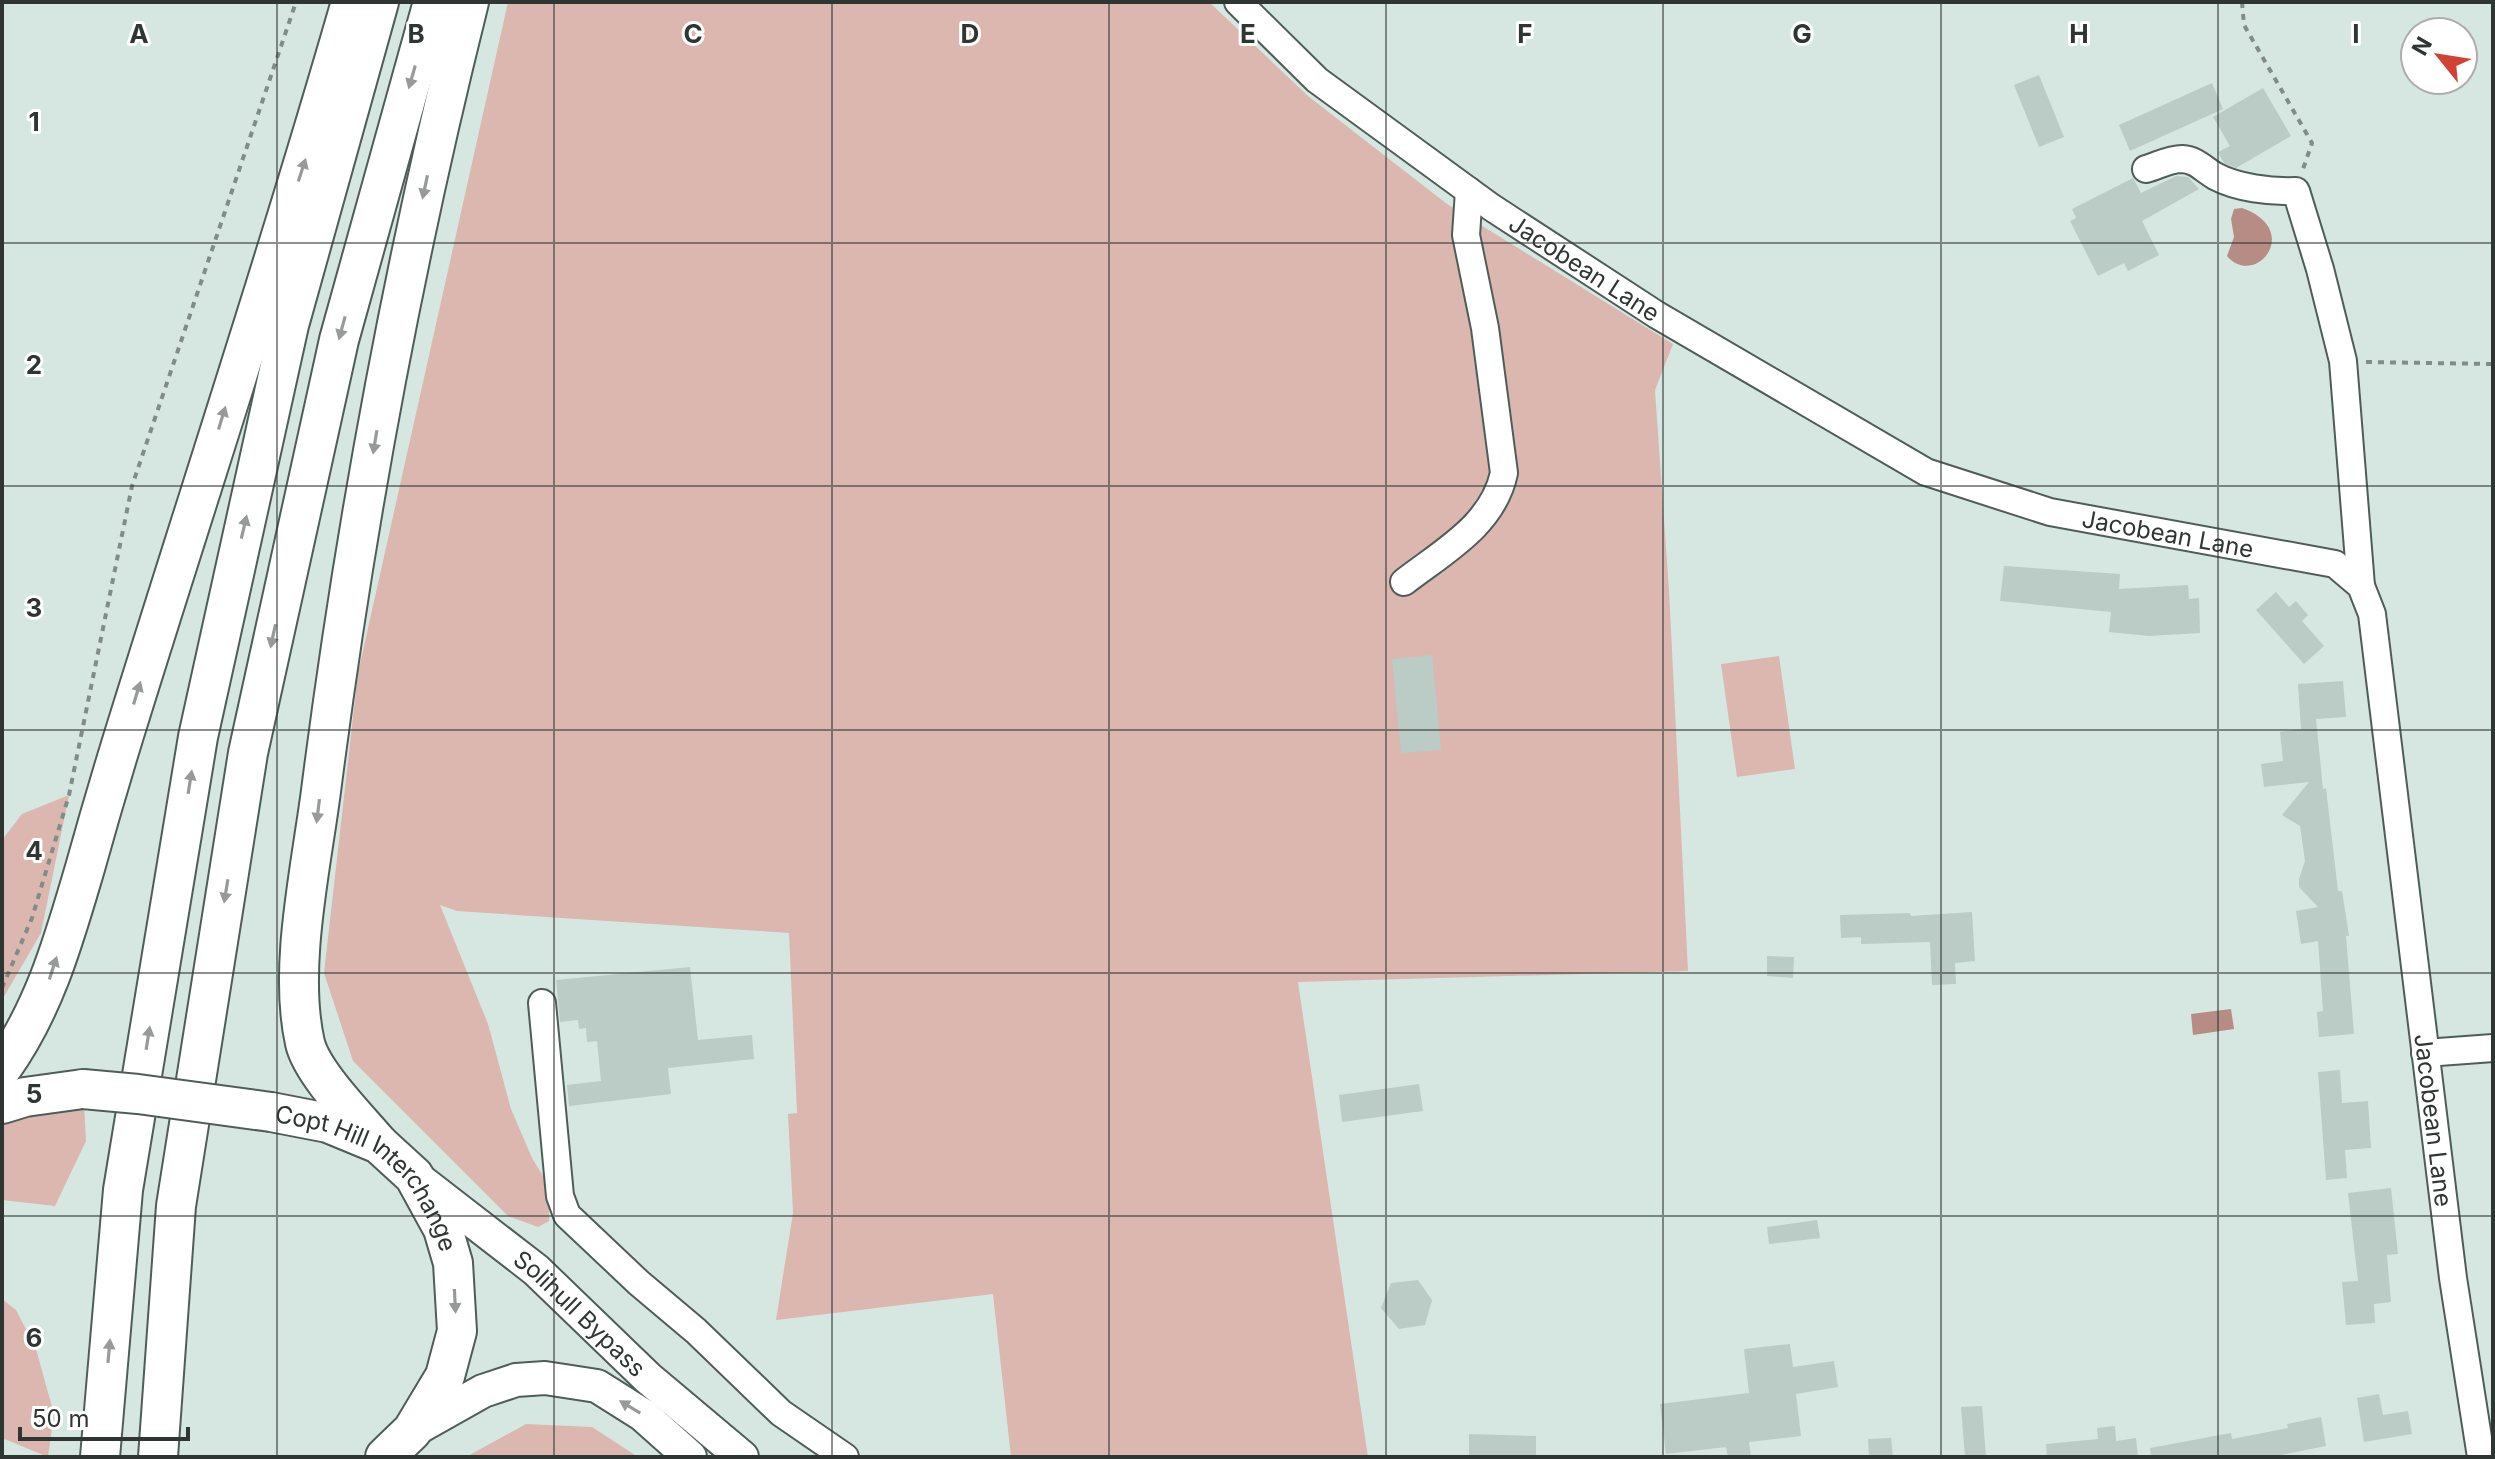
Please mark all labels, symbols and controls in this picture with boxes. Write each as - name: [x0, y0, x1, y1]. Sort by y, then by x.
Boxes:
- north arrow: [2399, 16, 2479, 96]
- text: A: [129, 18, 149, 49]
- text: B: [407, 18, 425, 49]
- text: C: [683, 18, 703, 49]
- text: D: [961, 18, 979, 49]
- text: E: [1240, 18, 1256, 49]
- text: F: [1517, 18, 1533, 49]
- text: G: [1792, 18, 1812, 49]
- text: H: [2069, 18, 2089, 49]
- text: I: [2352, 18, 2360, 49]
- text: N: [2406, 32, 2437, 60]
- one-way arrow: [406, 65, 418, 90]
- text: 1: [28, 106, 40, 137]
- one-way arrow: [297, 158, 309, 182]
- one-way arrow: [418, 174, 431, 199]
- street label: Jacobean Lane: [1504, 208, 1665, 327]
- one-way arrow: [336, 315, 348, 340]
- text: 2: [26, 349, 42, 380]
- one-way arrow: [217, 405, 229, 429]
- one-way arrow: [368, 430, 381, 455]
- street label: Jacobean Lane: [2080, 504, 2256, 563]
- one-way arrow: [238, 515, 251, 540]
- text: 3: [26, 592, 42, 623]
- one-way arrow: [266, 624, 279, 649]
- one-way arrow: [131, 680, 144, 704]
- one-way arrow: [185, 769, 197, 794]
- one-way arrow: [311, 799, 324, 824]
- text: 4: [25, 835, 43, 866]
- one-way arrow: [219, 879, 232, 904]
- one-way arrow: [47, 956, 59, 980]
- one-way arrow: [142, 1025, 155, 1050]
- street label: Jacobean Lane: [2409, 1032, 2459, 1208]
- text: 5: [26, 1078, 42, 1109]
- street label: Copt Hill Interchange: [273, 1099, 463, 1254]
- street label: Solihull Bypass: [508, 1244, 652, 1383]
- one-way arrow: [449, 1289, 462, 1314]
- text: 6: [26, 1322, 42, 1353]
- one-way arrow: [103, 1338, 116, 1363]
- scale bar: [20, 1391, 188, 1441]
- one-way arrow: [619, 1400, 641, 1414]
- text: 50 m: [32, 1404, 90, 1433]

